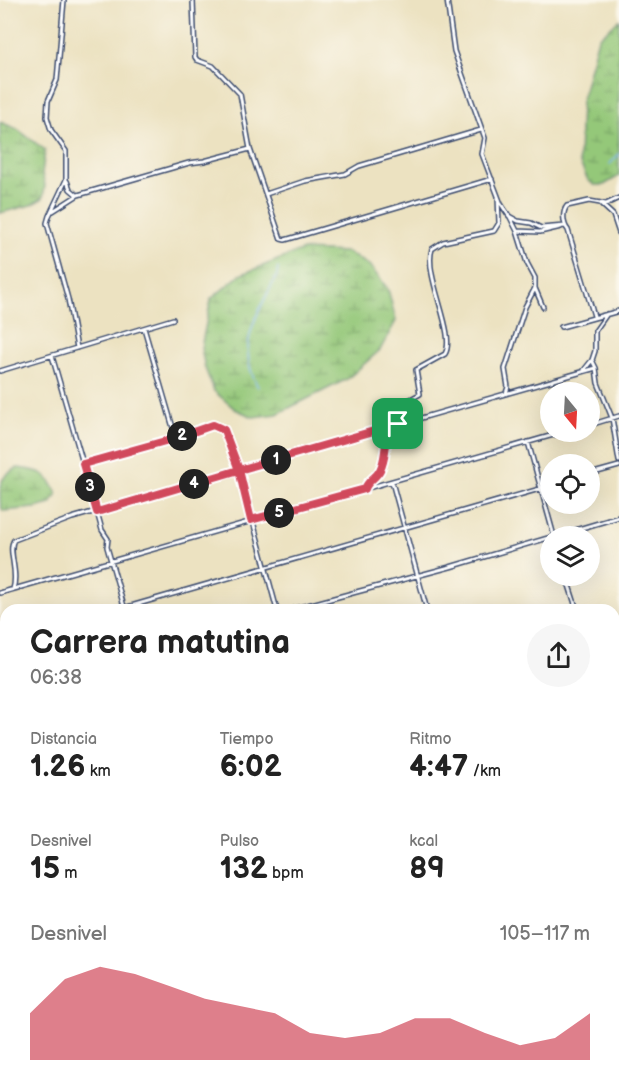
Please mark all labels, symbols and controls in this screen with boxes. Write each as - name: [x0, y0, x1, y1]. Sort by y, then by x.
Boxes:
- north arrow: [540, 382, 600, 442]
- map controls: [540, 382, 600, 586]
- pin: [372, 398, 423, 449]
- icon: arrive: [381, 407, 414, 440]
- pin: 2: [167, 421, 197, 451]
- text: 2: [177, 426, 187, 445]
- pin: 1: [261, 445, 291, 475]
- text: 1: [273, 450, 279, 469]
- button: locate: [540, 454, 600, 514]
- pin: 4: [179, 469, 209, 499]
- pin: 3: [75, 472, 105, 502]
- text: 4: [189, 474, 199, 493]
- text: 3: [85, 477, 95, 496]
- pin: 5: [264, 498, 294, 528]
- text: 5: [274, 503, 284, 522]
- button: layers: [540, 526, 600, 586]
- text: Carrera matutina: [30, 623, 290, 663]
- button: share: [527, 624, 590, 687]
- text: 06:38: [30, 666, 82, 690]
- text: Distancia: [30, 730, 97, 749]
- text: Tiempo: [220, 730, 273, 749]
- text: Ritmo: [409, 730, 452, 749]
- text: 1.26: [30, 749, 85, 785]
- text: 6:02: [220, 749, 282, 785]
- text: 4:47: [409, 749, 468, 785]
- text: km: [85, 762, 111, 781]
- text: /km: [468, 762, 501, 781]
- text: Desnivel: [30, 832, 92, 851]
- text: Pulso: [220, 832, 259, 851]
- text: kcal: [409, 832, 438, 851]
- text: 15: [30, 851, 60, 887]
- text: 132: [220, 851, 268, 887]
- text: 89: [409, 851, 445, 887]
- text: m: [60, 864, 78, 883]
- text: bpm: [268, 864, 304, 883]
- text: Desnivel: [30, 922, 107, 946]
- text: 105–117 m: [500, 922, 590, 946]

